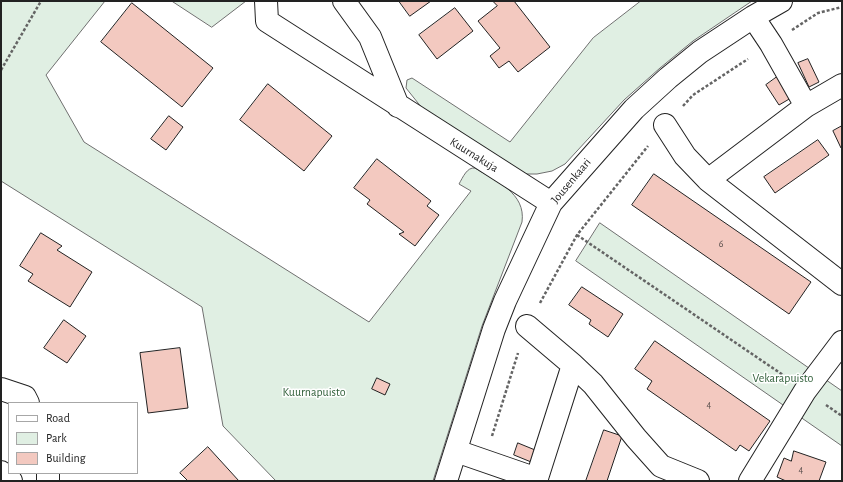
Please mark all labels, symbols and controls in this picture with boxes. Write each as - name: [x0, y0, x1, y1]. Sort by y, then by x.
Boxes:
- street label: Kuurnakuja: [447, 134, 501, 176]
- street label: Jousenkaari: [548, 155, 594, 207]
- house number: 6: [719, 238, 723, 250]
- park label: Vekarapuisto: [753, 371, 813, 385]
- park label: Kuurnapuisto: [282, 385, 346, 399]
- house number: 4: [707, 399, 711, 411]
- legend: [8, 402, 138, 474]
- text: Road: [46, 412, 70, 424]
- text: Park: [46, 432, 67, 444]
- text: Building: [46, 452, 86, 464]
- house number: 4: [799, 464, 803, 476]

